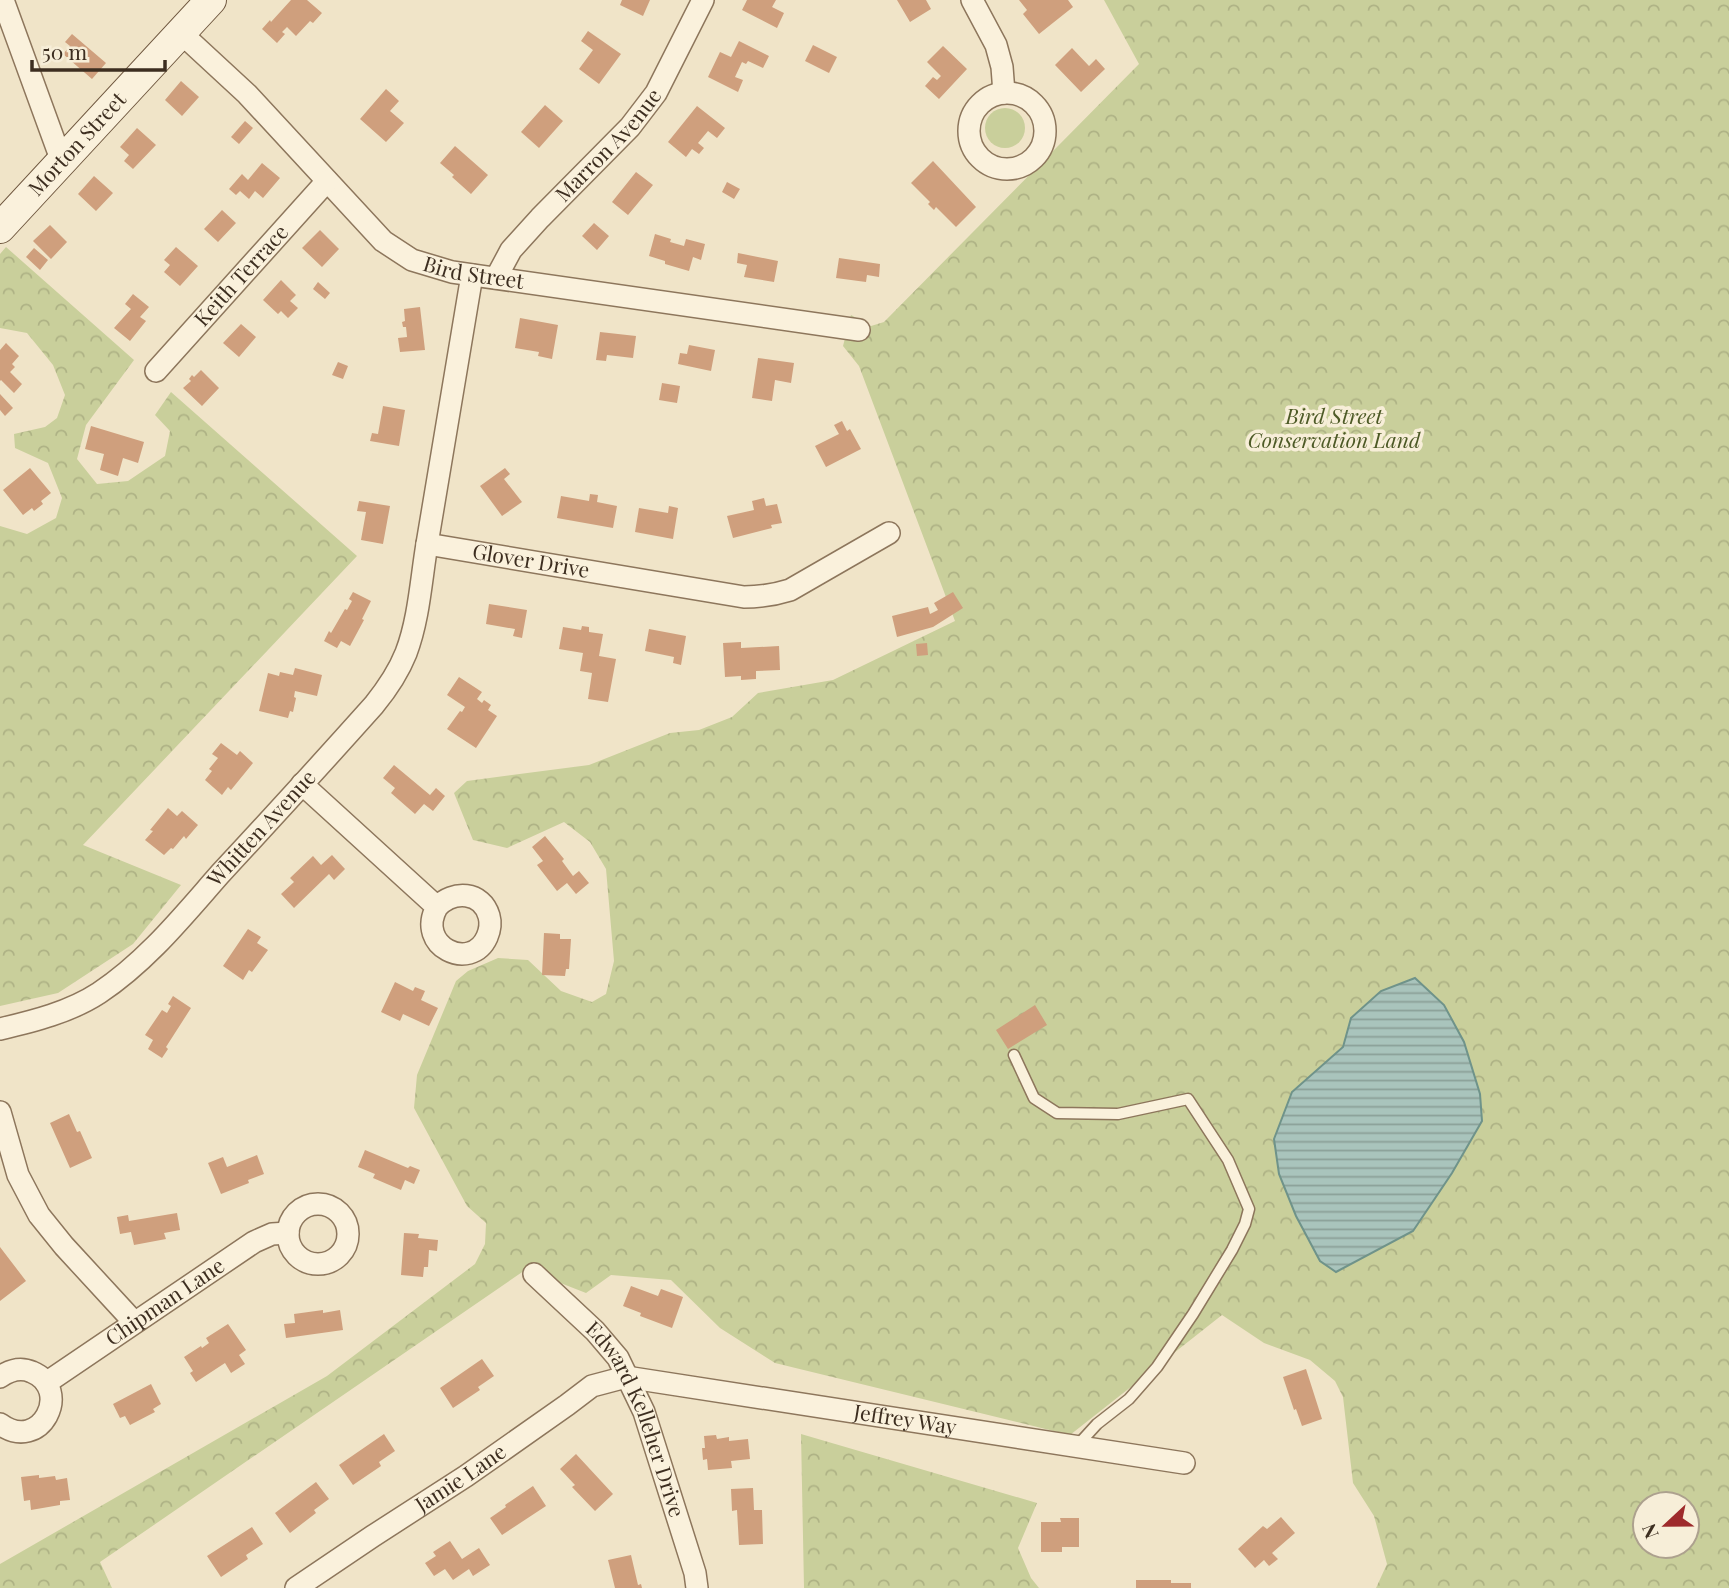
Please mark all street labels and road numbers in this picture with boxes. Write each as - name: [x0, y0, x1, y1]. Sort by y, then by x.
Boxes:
- street label: Marron Avenue: [548, 82, 667, 207]
- street label: Morton Street: [21, 85, 131, 201]
- street label: Keith Terrace: [187, 218, 293, 331]
- street label: Bird Street: [420, 248, 527, 294]
- street label: Glover Drive: [471, 536, 592, 583]
- street label: Whitten Avenue: [199, 763, 321, 892]
- street label: Chipman Lane: [99, 1250, 229, 1351]
- street label: Edward Kelleher Drive: [581, 1314, 692, 1520]
- street label: Jeffrey Way: [851, 1396, 959, 1440]
- street label: Jamie Lane: [408, 1436, 511, 1518]

